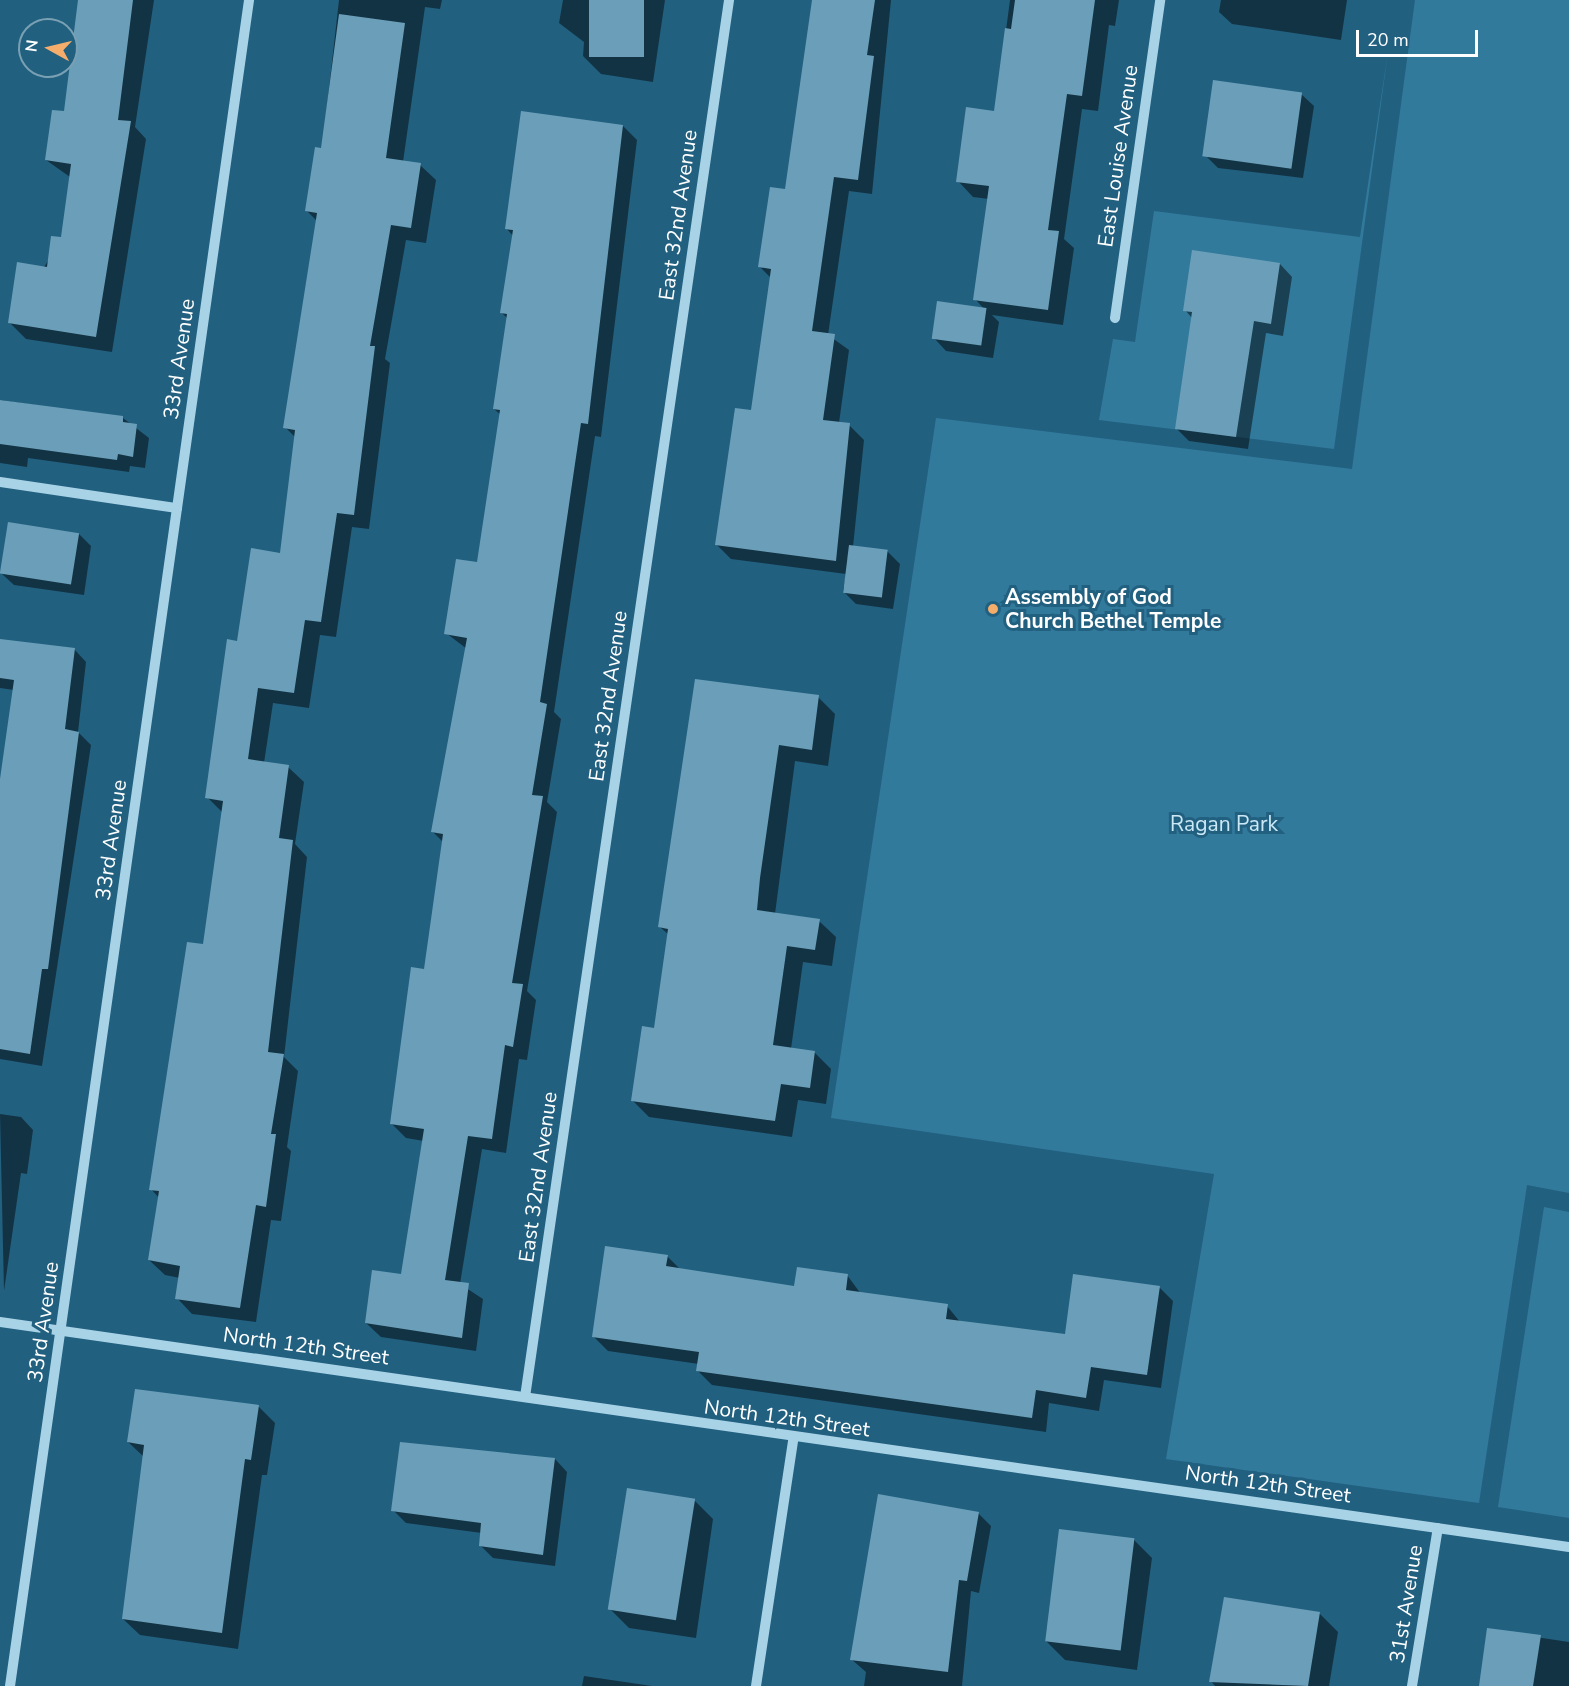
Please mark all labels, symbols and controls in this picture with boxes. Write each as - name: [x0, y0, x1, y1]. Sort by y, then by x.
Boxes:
- north arrow: [18, 18, 78, 78]
- scale bar: [1359, 18, 1480, 56]
- text: 20 m: [1367, 28, 1409, 52]
- text: N: [20, 38, 44, 53]
- street label: East Louise Avenue: [1093, 63, 1143, 249]
- street label: East 32nd Avenue: [654, 128, 702, 302]
- street label: 33rd Avenue: [158, 297, 200, 421]
- place label: Assembly of God Church Bethel Temple: [1005, 584, 1221, 634]
- marker: Assembly of God Church Bethel Temple: [986, 602, 1000, 616]
- street label: East 32nd Avenue: [584, 609, 632, 783]
- street label: 33rd Avenue: [90, 778, 132, 902]
- park label: Ragan Park: [1170, 811, 1278, 837]
- street label: East 32nd Avenue: [514, 1090, 562, 1264]
- street label: 33rd Avenue: [22, 1260, 64, 1384]
- street label: North 12th Street: [221, 1322, 391, 1370]
- street label: North 12th Street: [702, 1394, 872, 1442]
- street label: North 12th Street: [1183, 1460, 1353, 1508]
- street label: 31st Avenue: [1384, 1543, 1428, 1665]

